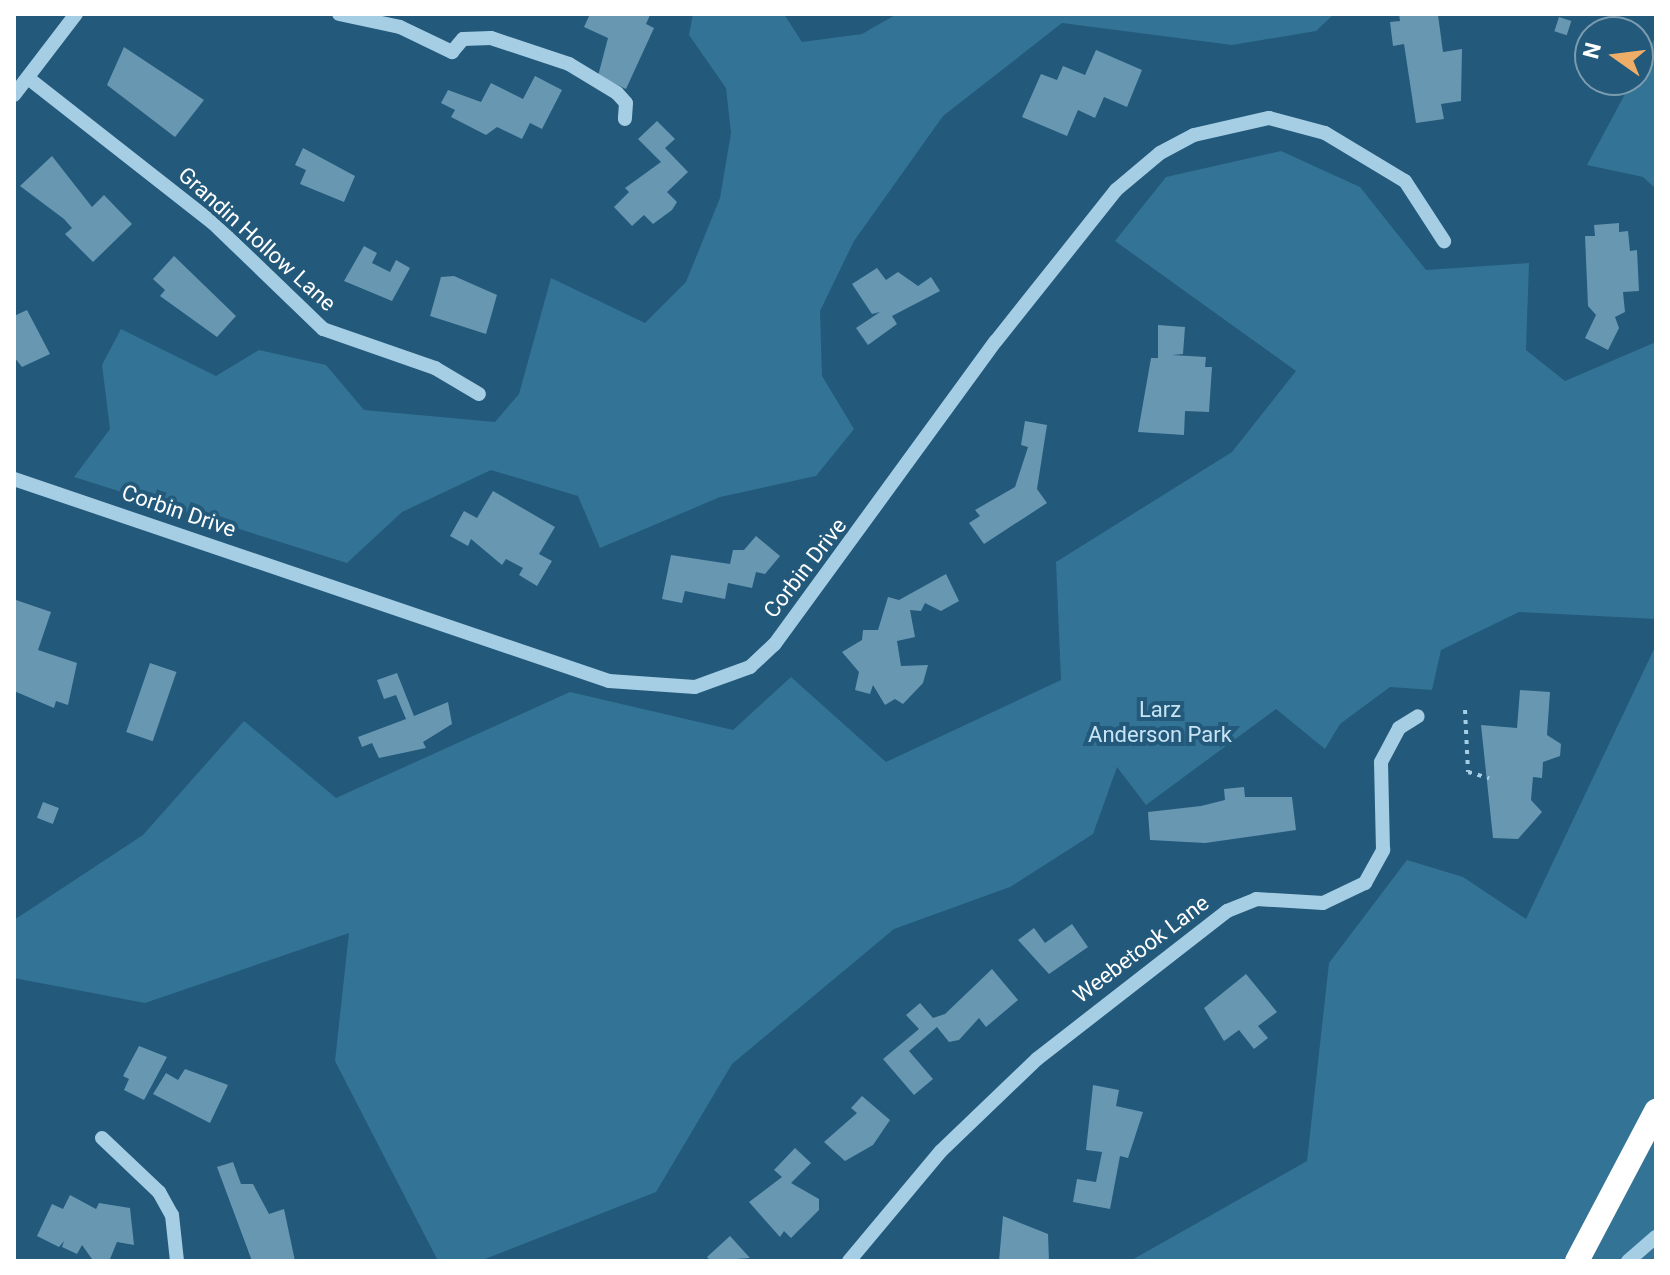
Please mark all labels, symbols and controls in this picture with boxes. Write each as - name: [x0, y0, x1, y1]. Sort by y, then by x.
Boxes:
- north arrow: [1574, 16, 1654, 96]
- text: N: [1578, 40, 1606, 61]
- street label: Grandin Hollow Lane: [173, 161, 341, 317]
- street label: Corbin Drive: [118, 479, 240, 543]
- street label: Corbin Drive: [758, 513, 852, 623]
- park label: Larz Anderson Park: [1088, 696, 1232, 748]
- street label: Weebetook Lane: [1068, 889, 1214, 1009]

